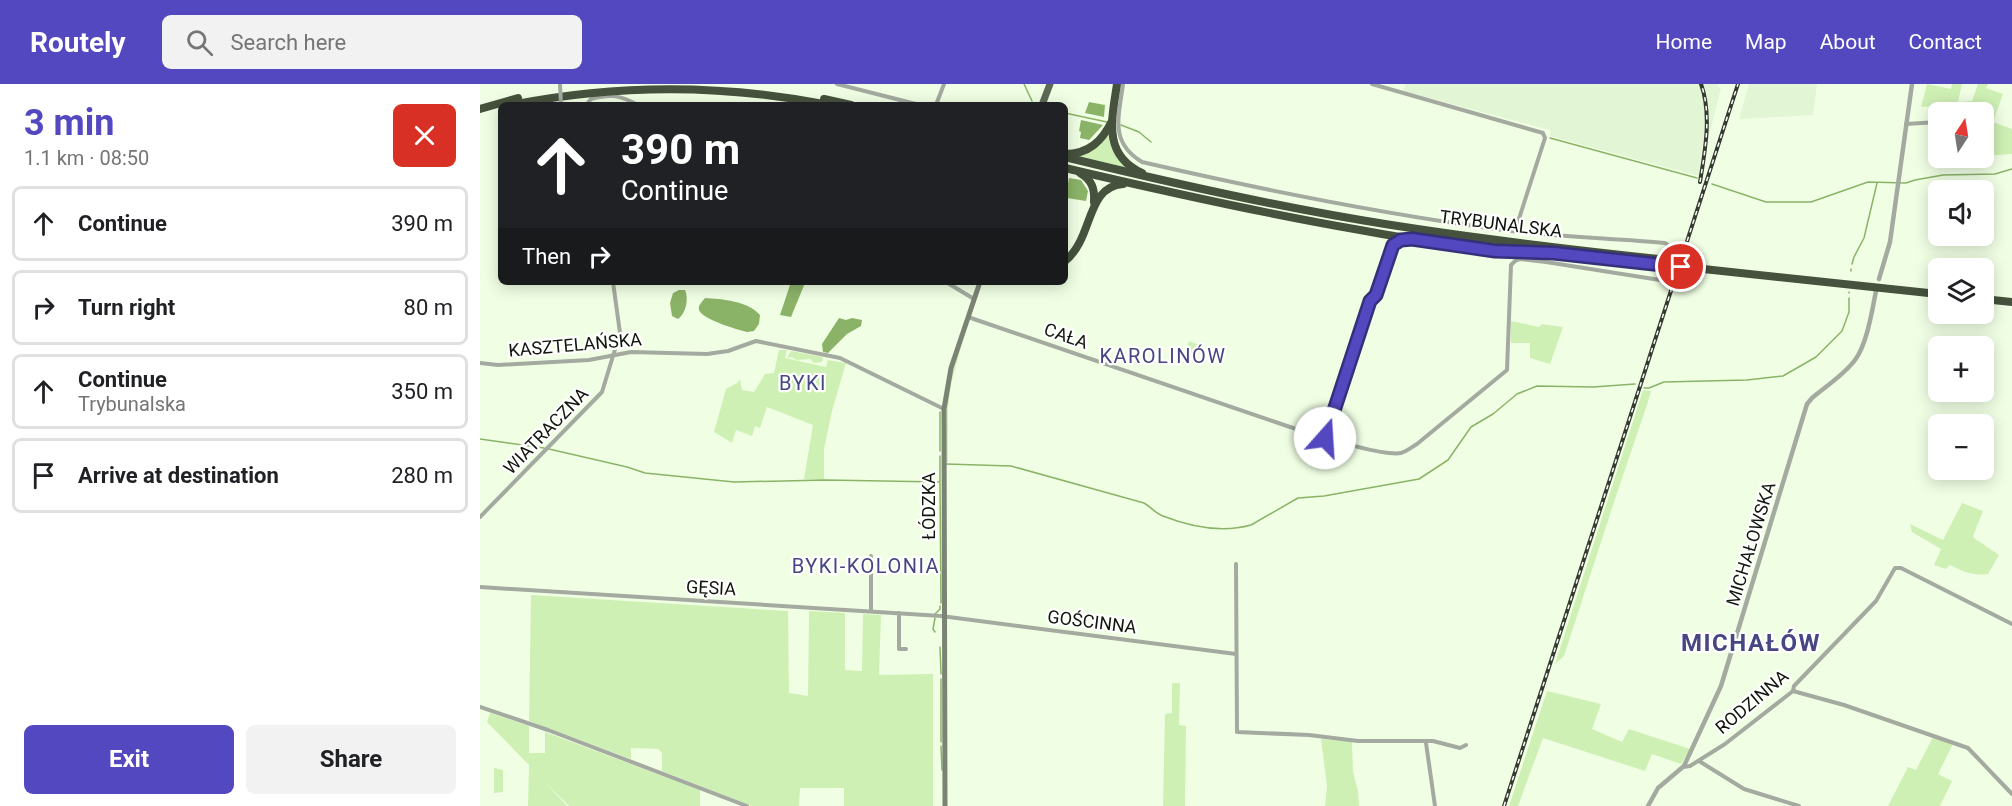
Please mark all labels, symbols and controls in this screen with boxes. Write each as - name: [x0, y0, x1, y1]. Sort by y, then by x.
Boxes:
- search box: [162, 15, 582, 69]
- text: Routely: [30, 26, 126, 59]
- icon: search: [183, 26, 216, 59]
- text: Search here: [231, 30, 346, 55]
- text: Home: [1656, 30, 1712, 54]
- text: Map: [1745, 30, 1787, 54]
- text: About: [1820, 30, 1876, 54]
- text: Contact: [1909, 30, 1982, 54]
- text: 3 min: [24, 102, 115, 144]
- north arrow: [1928, 102, 1994, 168]
- map controls: [1928, 102, 1994, 480]
- button: close: [393, 104, 456, 167]
- text: 390 m: [621, 125, 740, 174]
- icon: ahead: [522, 126, 600, 204]
- text: 1.1 km · 08:50: [24, 146, 149, 170]
- text: Continue: [621, 175, 728, 207]
- button: sound: [1928, 180, 1994, 246]
- street label: TRYBUNALSKA: [1439, 206, 1564, 241]
- icon: ahead: [27, 207, 60, 240]
- text: Continue: [78, 211, 167, 236]
- text: 390 m: [391, 211, 453, 236]
- icon: right: [583, 240, 616, 273]
- pin: [1655, 241, 1706, 292]
- text: Then: [522, 244, 571, 269]
- icon: arrive: [1664, 250, 1697, 283]
- button: layers: [1928, 258, 1994, 324]
- icon: right: [27, 291, 60, 324]
- text: Turn right: [78, 295, 175, 320]
- text: 80 m: [404, 295, 453, 320]
- street label: CAŁA: [1042, 318, 1091, 353]
- street label: KASZTELAŃSKA: [507, 328, 643, 361]
- button: +: [1928, 336, 1994, 402]
- district label: KAROLINÓW: [1099, 344, 1227, 368]
- text: Continue: [78, 367, 167, 392]
- district label: BYKI: [779, 371, 827, 395]
- icon: ahead: [27, 375, 60, 408]
- text: 350 m: [391, 379, 453, 404]
- street label: WIATRACZNA: [499, 383, 592, 478]
- text: Trybunalska: [78, 392, 186, 416]
- position arrow: [1293, 406, 1357, 470]
- button: −: [1928, 414, 1994, 480]
- icon: arrive: [27, 459, 60, 492]
- text: Arrive at destination: [78, 463, 279, 488]
- text: 280 m: [391, 463, 453, 488]
- street label: ŁÓDZKA: [918, 472, 939, 540]
- street label: MICHAŁOWSKA: [1722, 479, 1779, 609]
- district label: BYKI-KOLONIA: [792, 554, 940, 578]
- street label: GĘSIA: [686, 576, 737, 599]
- street label: GOŚCINNA: [1046, 606, 1138, 637]
- district label: MICHAŁÓW: [1681, 629, 1821, 657]
- street label: RODZINNA: [1711, 665, 1792, 738]
- button: Exit: [24, 725, 234, 794]
- button: Share: [246, 725, 456, 794]

